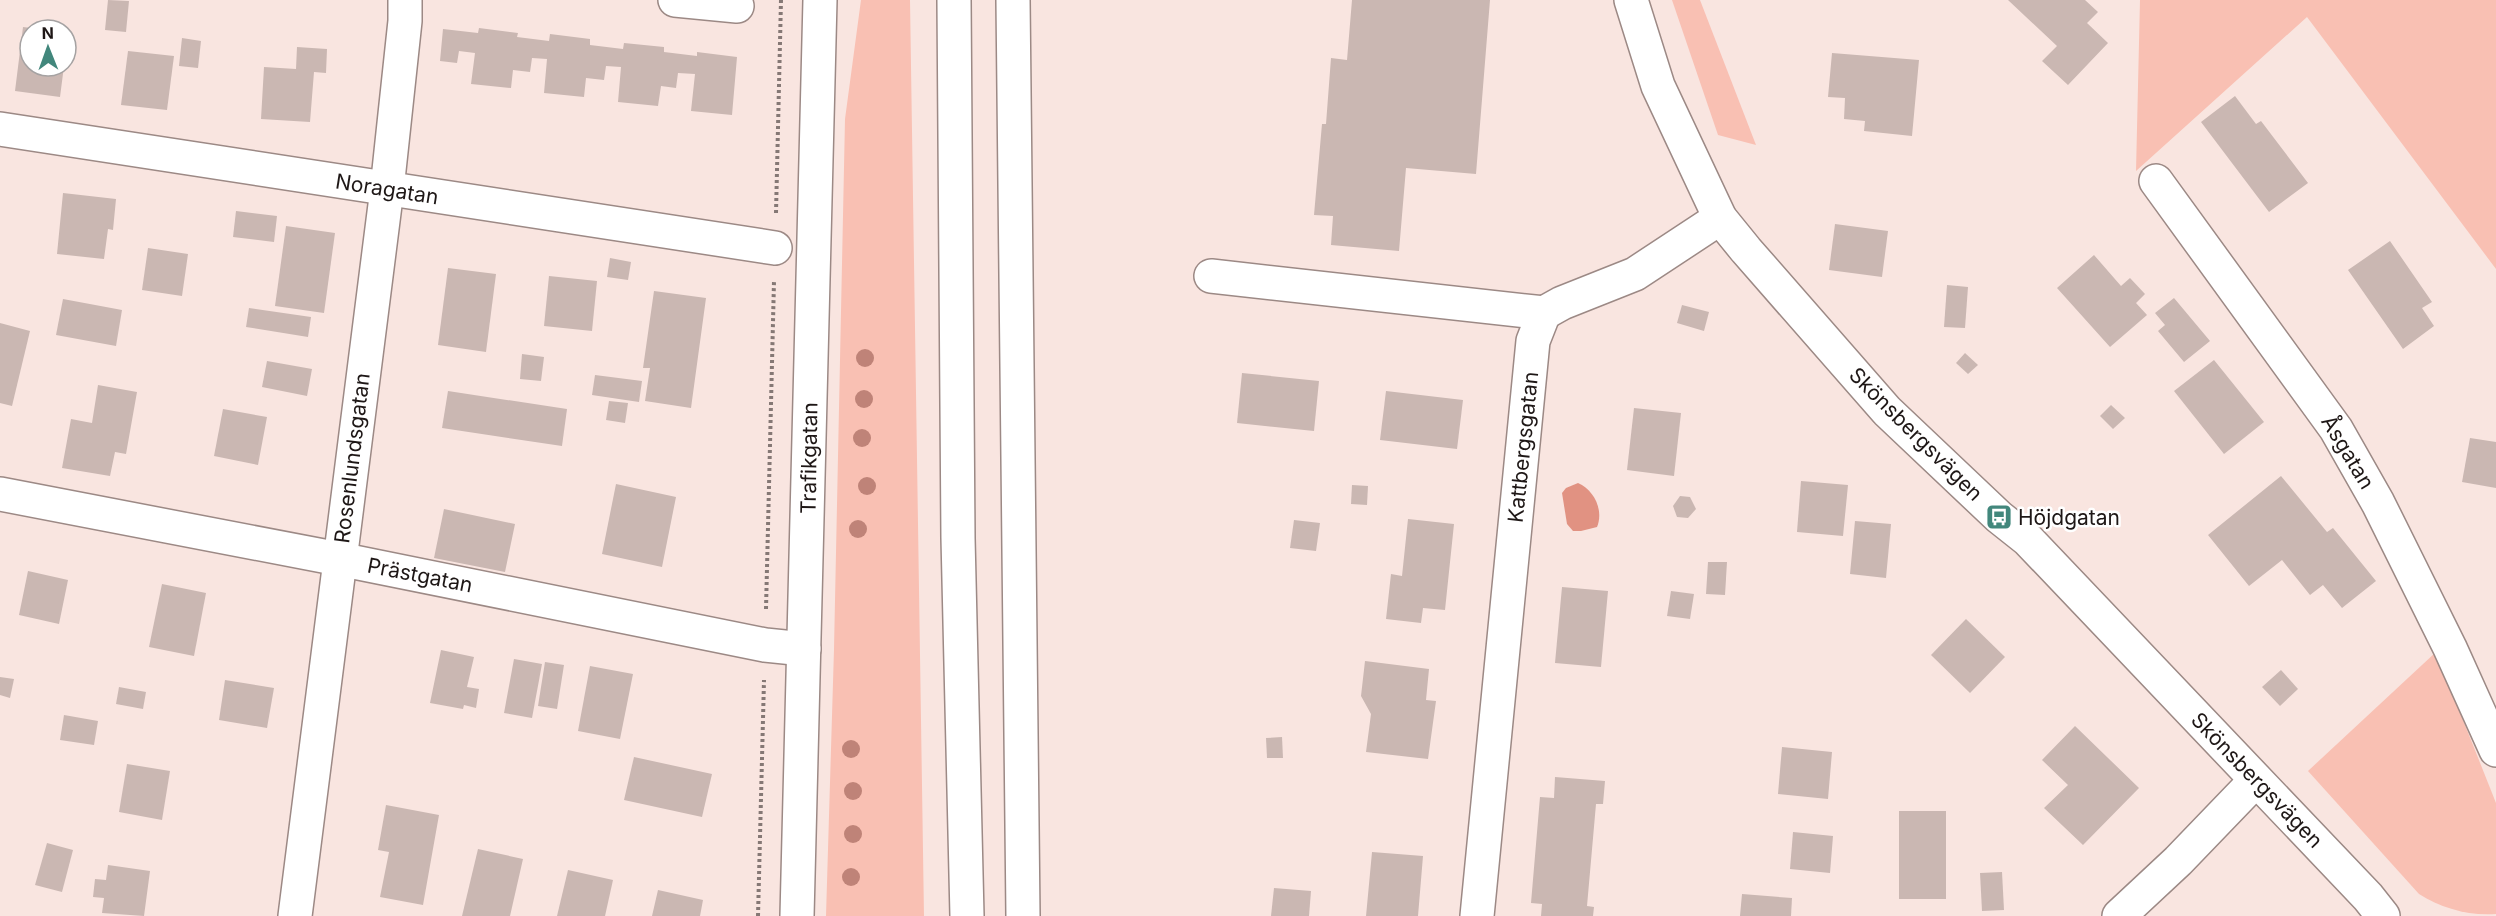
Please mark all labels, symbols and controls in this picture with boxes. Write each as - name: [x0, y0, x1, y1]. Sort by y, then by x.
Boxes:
- north arrow: [18, 18, 78, 78]
- text: N: [41, 23, 54, 43]
- street label: Noragatan: [334, 169, 440, 209]
- street label: Skönsbergsvägen: [1844, 362, 1988, 506]
- street label: Kattbergsgatan: [1503, 370, 1543, 524]
- street label: Rosenlundsgatan: [329, 371, 375, 545]
- street label: Trafikgatan: [796, 402, 822, 514]
- street label: Åsgatan: [2316, 410, 2381, 493]
- bus stop icon: Höjdgatan: [1984, 502, 2014, 532]
- place label: Höjdgatan: [2018, 505, 2120, 530]
- street label: Prästgatan: [365, 553, 475, 597]
- street label: Skönsbergsvägen: [2186, 707, 2328, 853]

